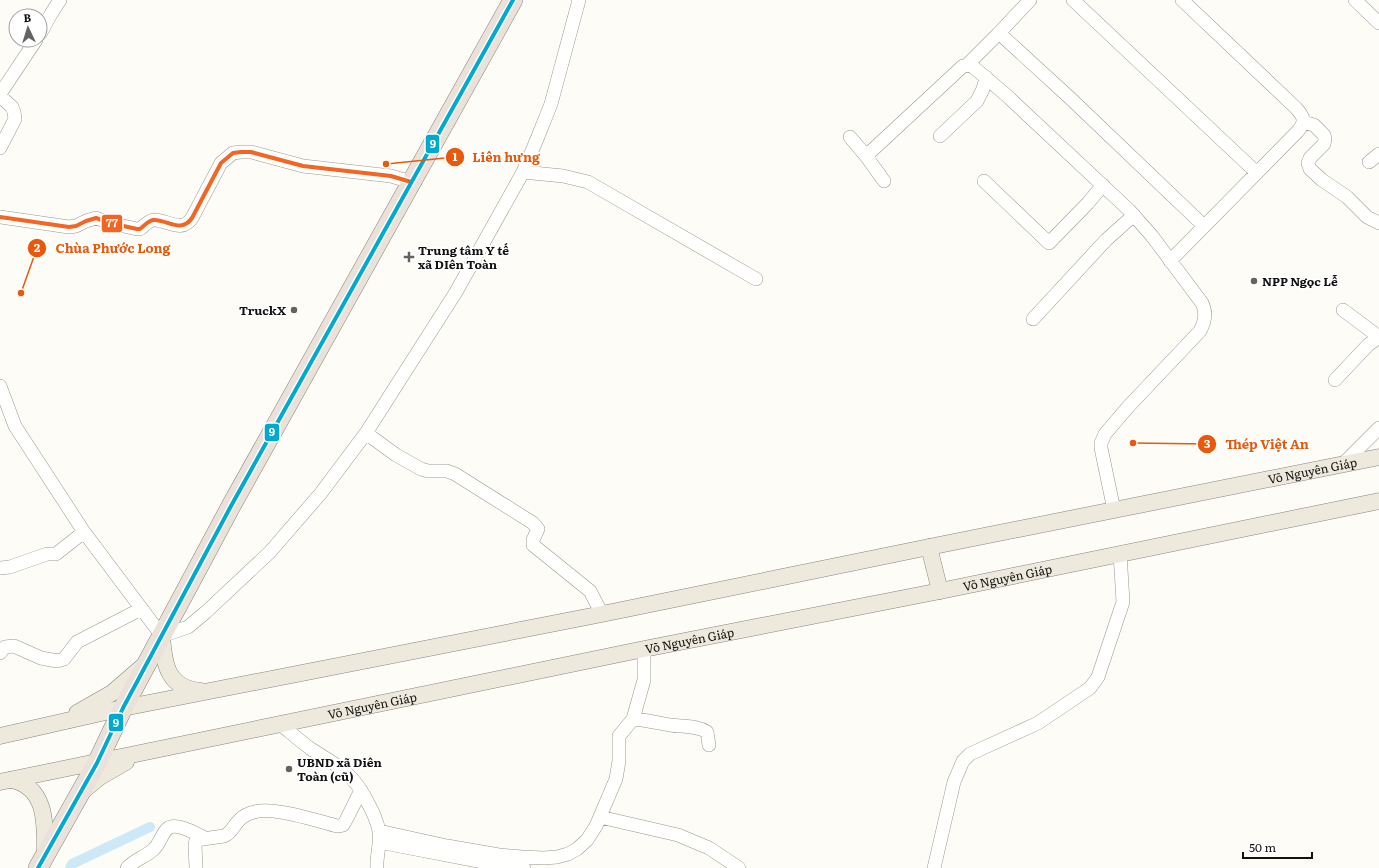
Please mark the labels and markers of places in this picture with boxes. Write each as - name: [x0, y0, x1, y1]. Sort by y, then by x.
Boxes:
- callout: Liên hưng: [445, 145, 548, 170]
- callout: Chùa Phước Long: [27, 236, 178, 261]
- place label: Trung tâm Y tế xã DIên Toàn: [418, 241, 509, 273]
- marker: Trung tâm Y tế xã DIên Toàn: [403, 251, 415, 263]
- place label: NPP Ngọc Lễ: [1262, 272, 1338, 290]
- marker: NPP Ngọc Lễ: [1249, 276, 1259, 286]
- place label: TruckX: [239, 301, 286, 319]
- marker: TruckX: [289, 305, 299, 315]
- callout: Thép Việt An: [1197, 432, 1317, 457]
- place label: UBND xã Diên Toàn (cũ): [297, 753, 382, 785]
- marker: UBND xã Diên Toàn (cũ): [284, 764, 294, 774]

